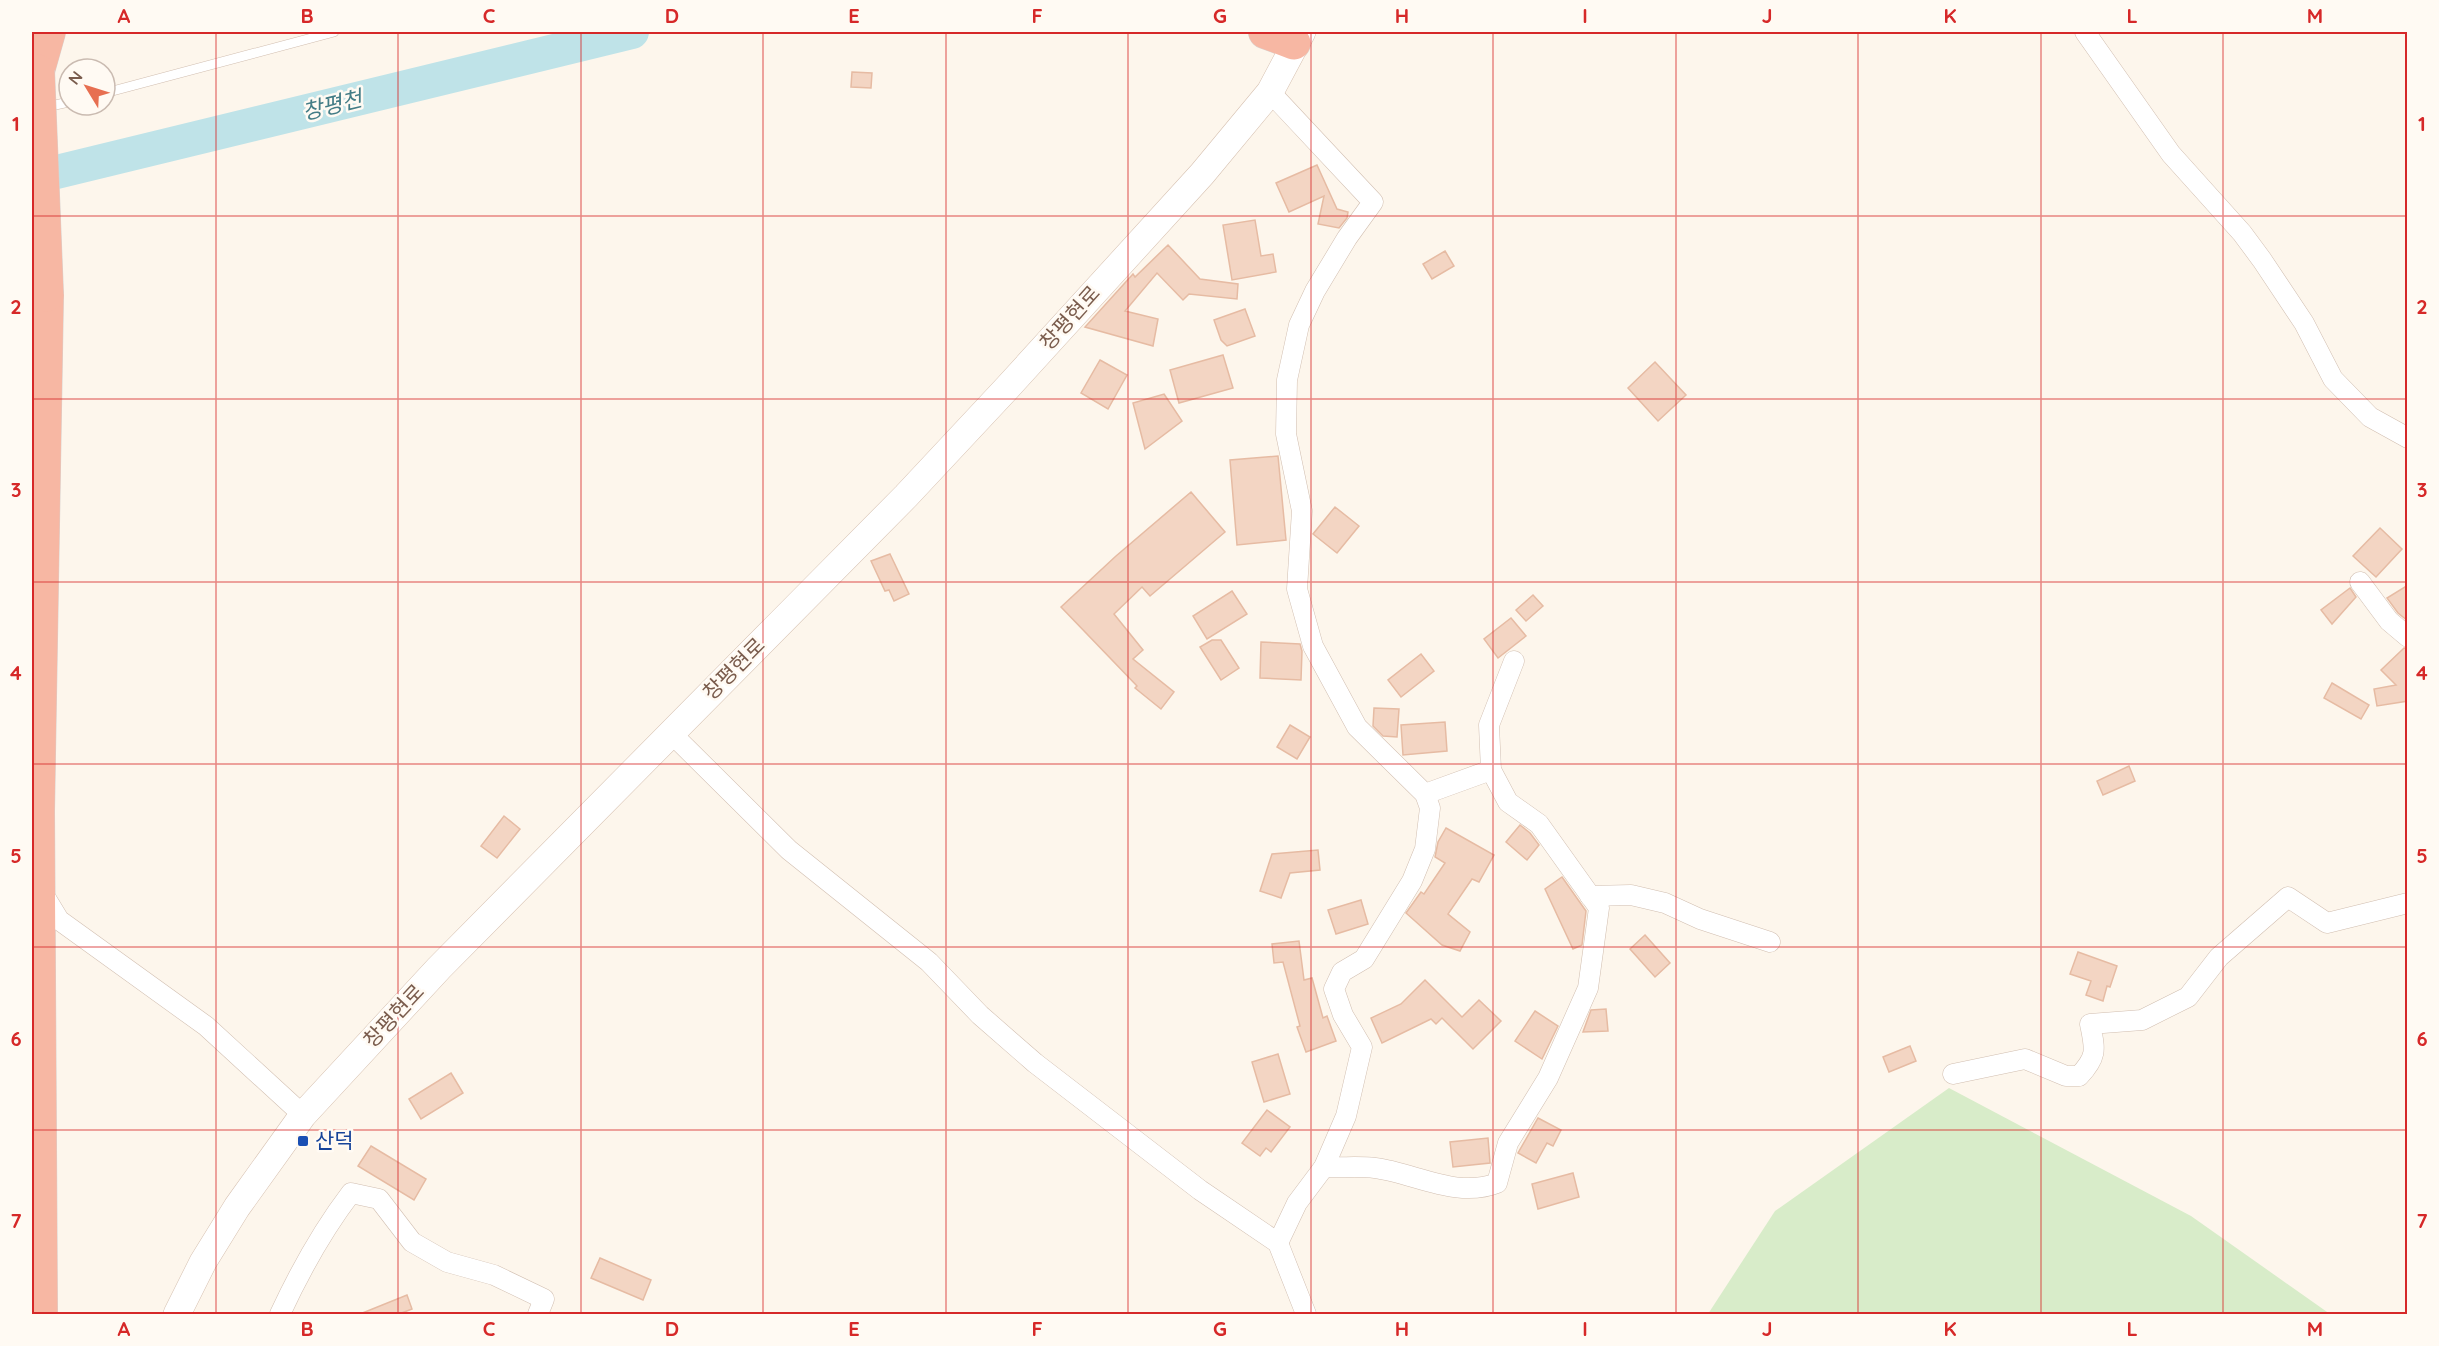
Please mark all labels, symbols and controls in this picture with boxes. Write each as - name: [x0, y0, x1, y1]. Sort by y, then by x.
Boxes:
- text: A: [118, 3, 131, 28]
- text: B: [300, 3, 314, 28]
- text: C: [483, 3, 496, 28]
- text: D: [665, 3, 679, 28]
- text: E: [848, 3, 860, 28]
- text: F: [1031, 3, 1043, 28]
- text: G: [1213, 3, 1227, 28]
- text: H: [1395, 3, 1409, 28]
- text: I: [1582, 3, 1588, 28]
- text: J: [1761, 3, 1773, 28]
- text: K: [1943, 3, 1957, 28]
- text: L: [2126, 3, 2138, 28]
- text: M: [2307, 3, 2323, 28]
- north arrow: [57, 57, 117, 117]
- text: N: [64, 67, 87, 89]
- water label: 창평천: [299, 83, 368, 126]
- text: 1: [12, 111, 20, 136]
- text: 1: [2418, 111, 2426, 136]
- street label: 창평현로: [1034, 280, 1105, 355]
- text: 2: [10, 294, 22, 319]
- text: 2: [2416, 294, 2428, 319]
- text: 3: [11, 477, 21, 502]
- text: 3: [2417, 477, 2427, 502]
- street label: 창평현로: [697, 632, 770, 705]
- text: 4: [10, 660, 22, 685]
- text: 4: [2416, 660, 2428, 685]
- text: 5: [10, 843, 22, 868]
- text: 5: [2416, 843, 2428, 868]
- street label: 창평현로: [357, 978, 429, 1052]
- text: 6: [10, 1026, 22, 1051]
- text: 6: [2416, 1026, 2428, 1051]
- place label: 산덕: [315, 1127, 354, 1153]
- marker: 산덕: [296, 1134, 310, 1148]
- text: 7: [11, 1208, 22, 1233]
- text: 7: [2417, 1208, 2428, 1233]
- text: A: [118, 1316, 131, 1341]
- text: B: [300, 1316, 314, 1341]
- text: C: [483, 1316, 496, 1341]
- text: D: [665, 1316, 679, 1341]
- text: E: [848, 1316, 860, 1341]
- text: F: [1031, 1316, 1043, 1341]
- text: G: [1213, 1316, 1227, 1341]
- text: H: [1395, 1316, 1409, 1341]
- text: I: [1582, 1316, 1588, 1341]
- text: J: [1761, 1316, 1773, 1341]
- text: K: [1943, 1316, 1957, 1341]
- text: L: [2126, 1316, 2138, 1341]
- text: M: [2307, 1316, 2323, 1341]

